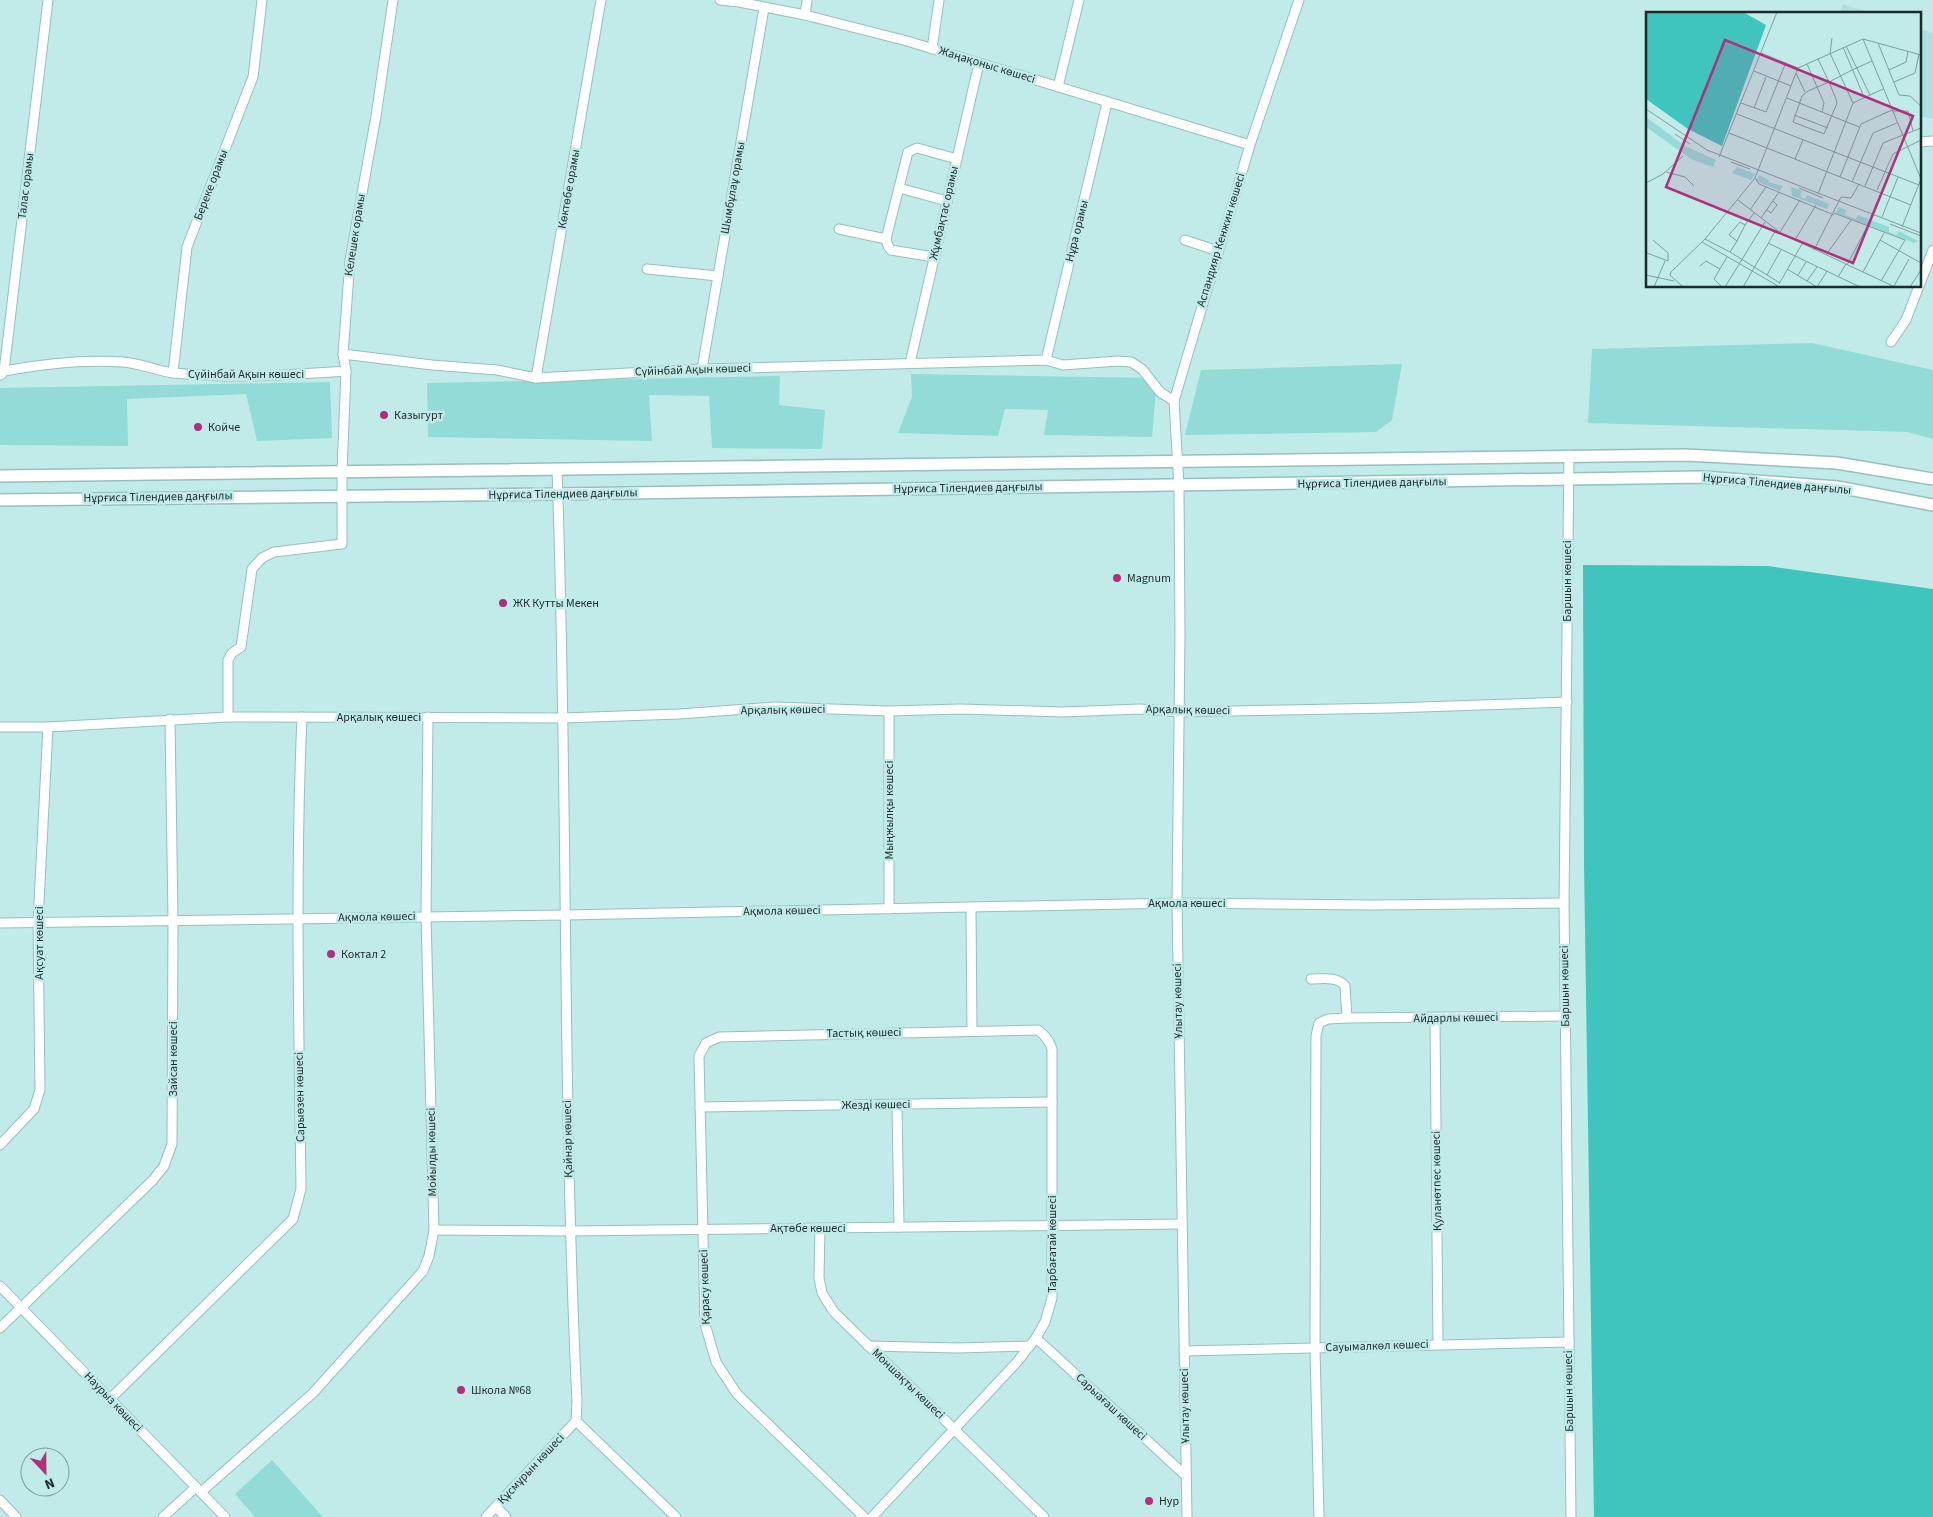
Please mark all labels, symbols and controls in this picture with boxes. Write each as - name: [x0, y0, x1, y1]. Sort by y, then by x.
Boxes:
- inset map: [1646, 12, 1920, 288]
- street label: Жаңақоныс көшесі: [937, 42, 1037, 88]
- street label: Шымбұлаұ орамы: [717, 141, 749, 235]
- street label: Береке орамы: [190, 147, 232, 223]
- street label: Көктөбе орамы: [554, 148, 584, 230]
- street label: Талас орамы: [14, 152, 38, 220]
- street label: Жұмбақтас орамы: [925, 164, 963, 262]
- street label: Аспандияр Кенжин көшесі: [1193, 171, 1249, 309]
- street label: Келешек орамы: [340, 193, 370, 277]
- street label: Нұра орамы: [1061, 198, 1093, 264]
- street label: Сүйінбай Ақын көшесі: [635, 359, 751, 381]
- street label: Сүйінбай Ақын көшесі: [188, 366, 304, 383]
- place label: Казыгурт: [394, 407, 443, 424]
- marker: Казыгурт: [378, 409, 390, 421]
- place label: Койче: [208, 419, 240, 436]
- marker: Койче: [192, 421, 204, 433]
- street label: Нұрғиса Тілендиев даңғылы: [1702, 469, 1852, 499]
- street label: Нұрғиса Тілендиев даңғылы: [1297, 473, 1447, 493]
- street label: Нұрғиса Тілендиев даңғылы: [893, 478, 1043, 498]
- street label: Нұрғиса Тілендиев даңғылы: [488, 484, 638, 504]
- street label: Нұрғиса Тілендиев даңғылы: [83, 487, 233, 507]
- street label: Баршын көшесі: [1559, 540, 1576, 622]
- place label: Magnum: [1127, 570, 1171, 587]
- marker: Magnum: [1111, 572, 1123, 584]
- place label: ЖК Кутты Мекен: [513, 595, 599, 612]
- marker: ЖК Кутты Мекен: [497, 597, 509, 609]
- street label: Арқалық көшесі: [741, 701, 825, 719]
- street label: Арқалық көшесі: [1146, 701, 1230, 719]
- street label: Арқалық көшесі: [337, 709, 421, 726]
- street label: Мыңжылқы көшесі: [881, 760, 898, 860]
- street label: Ақмола көшесі: [1148, 895, 1226, 912]
- street label: Ақмола көшесі: [743, 902, 821, 920]
- street label: Ақсуат көшесі: [31, 906, 48, 980]
- street label: Ақмола көшесі: [338, 908, 416, 926]
- street label: Баршын көшесі: [1556, 945, 1574, 1027]
- place label: Коктал 2: [341, 946, 386, 963]
- marker: Коктал 2: [325, 948, 337, 960]
- street label: Ұлытау көшесі: [1169, 963, 1187, 1040]
- street label: Айдарлы көшесі: [1413, 1009, 1499, 1027]
- street label: Зайсан көшесі: [165, 1021, 182, 1097]
- street label: Тастық көшесі: [826, 1024, 902, 1042]
- street label: Сарыөзен көшесі: [291, 1052, 309, 1142]
- street label: Жезді көшесі: [842, 1096, 911, 1114]
- street label: Қайнар көшесі: [559, 1100, 577, 1178]
- street label: Мойылды көшесі: [423, 1107, 441, 1197]
- street label: Қуланөтпес көшесі: [1428, 1131, 1446, 1231]
- street label: Тарбағатай көшесі: [1044, 1195, 1061, 1293]
- street label: Ақтөбе көшесі: [770, 1220, 846, 1237]
- street label: Қарасу көшесі: [695, 1249, 715, 1325]
- street label: Сауымалкөл көшесі: [1325, 1336, 1429, 1356]
- street label: Моншақты көшесі: [868, 1345, 948, 1423]
- street label: Баршын көшесі: [1560, 1350, 1578, 1432]
- street label: Наурыз көшесі: [80, 1368, 146, 1436]
- street label: Ұлытау көшесі: [1176, 1368, 1194, 1445]
- street label: Сарыағаш көшесі: [1072, 1370, 1150, 1444]
- place label: Школа №68: [471, 1382, 531, 1399]
- marker: Школа №68: [455, 1384, 467, 1396]
- street label: Құсмұрын көшесі: [494, 1430, 568, 1508]
- north arrow: [20, 1447, 70, 1497]
- text: N: [41, 1472, 58, 1494]
- place label: Нур: [1159, 1493, 1179, 1510]
- marker: Нур: [1143, 1495, 1155, 1507]

